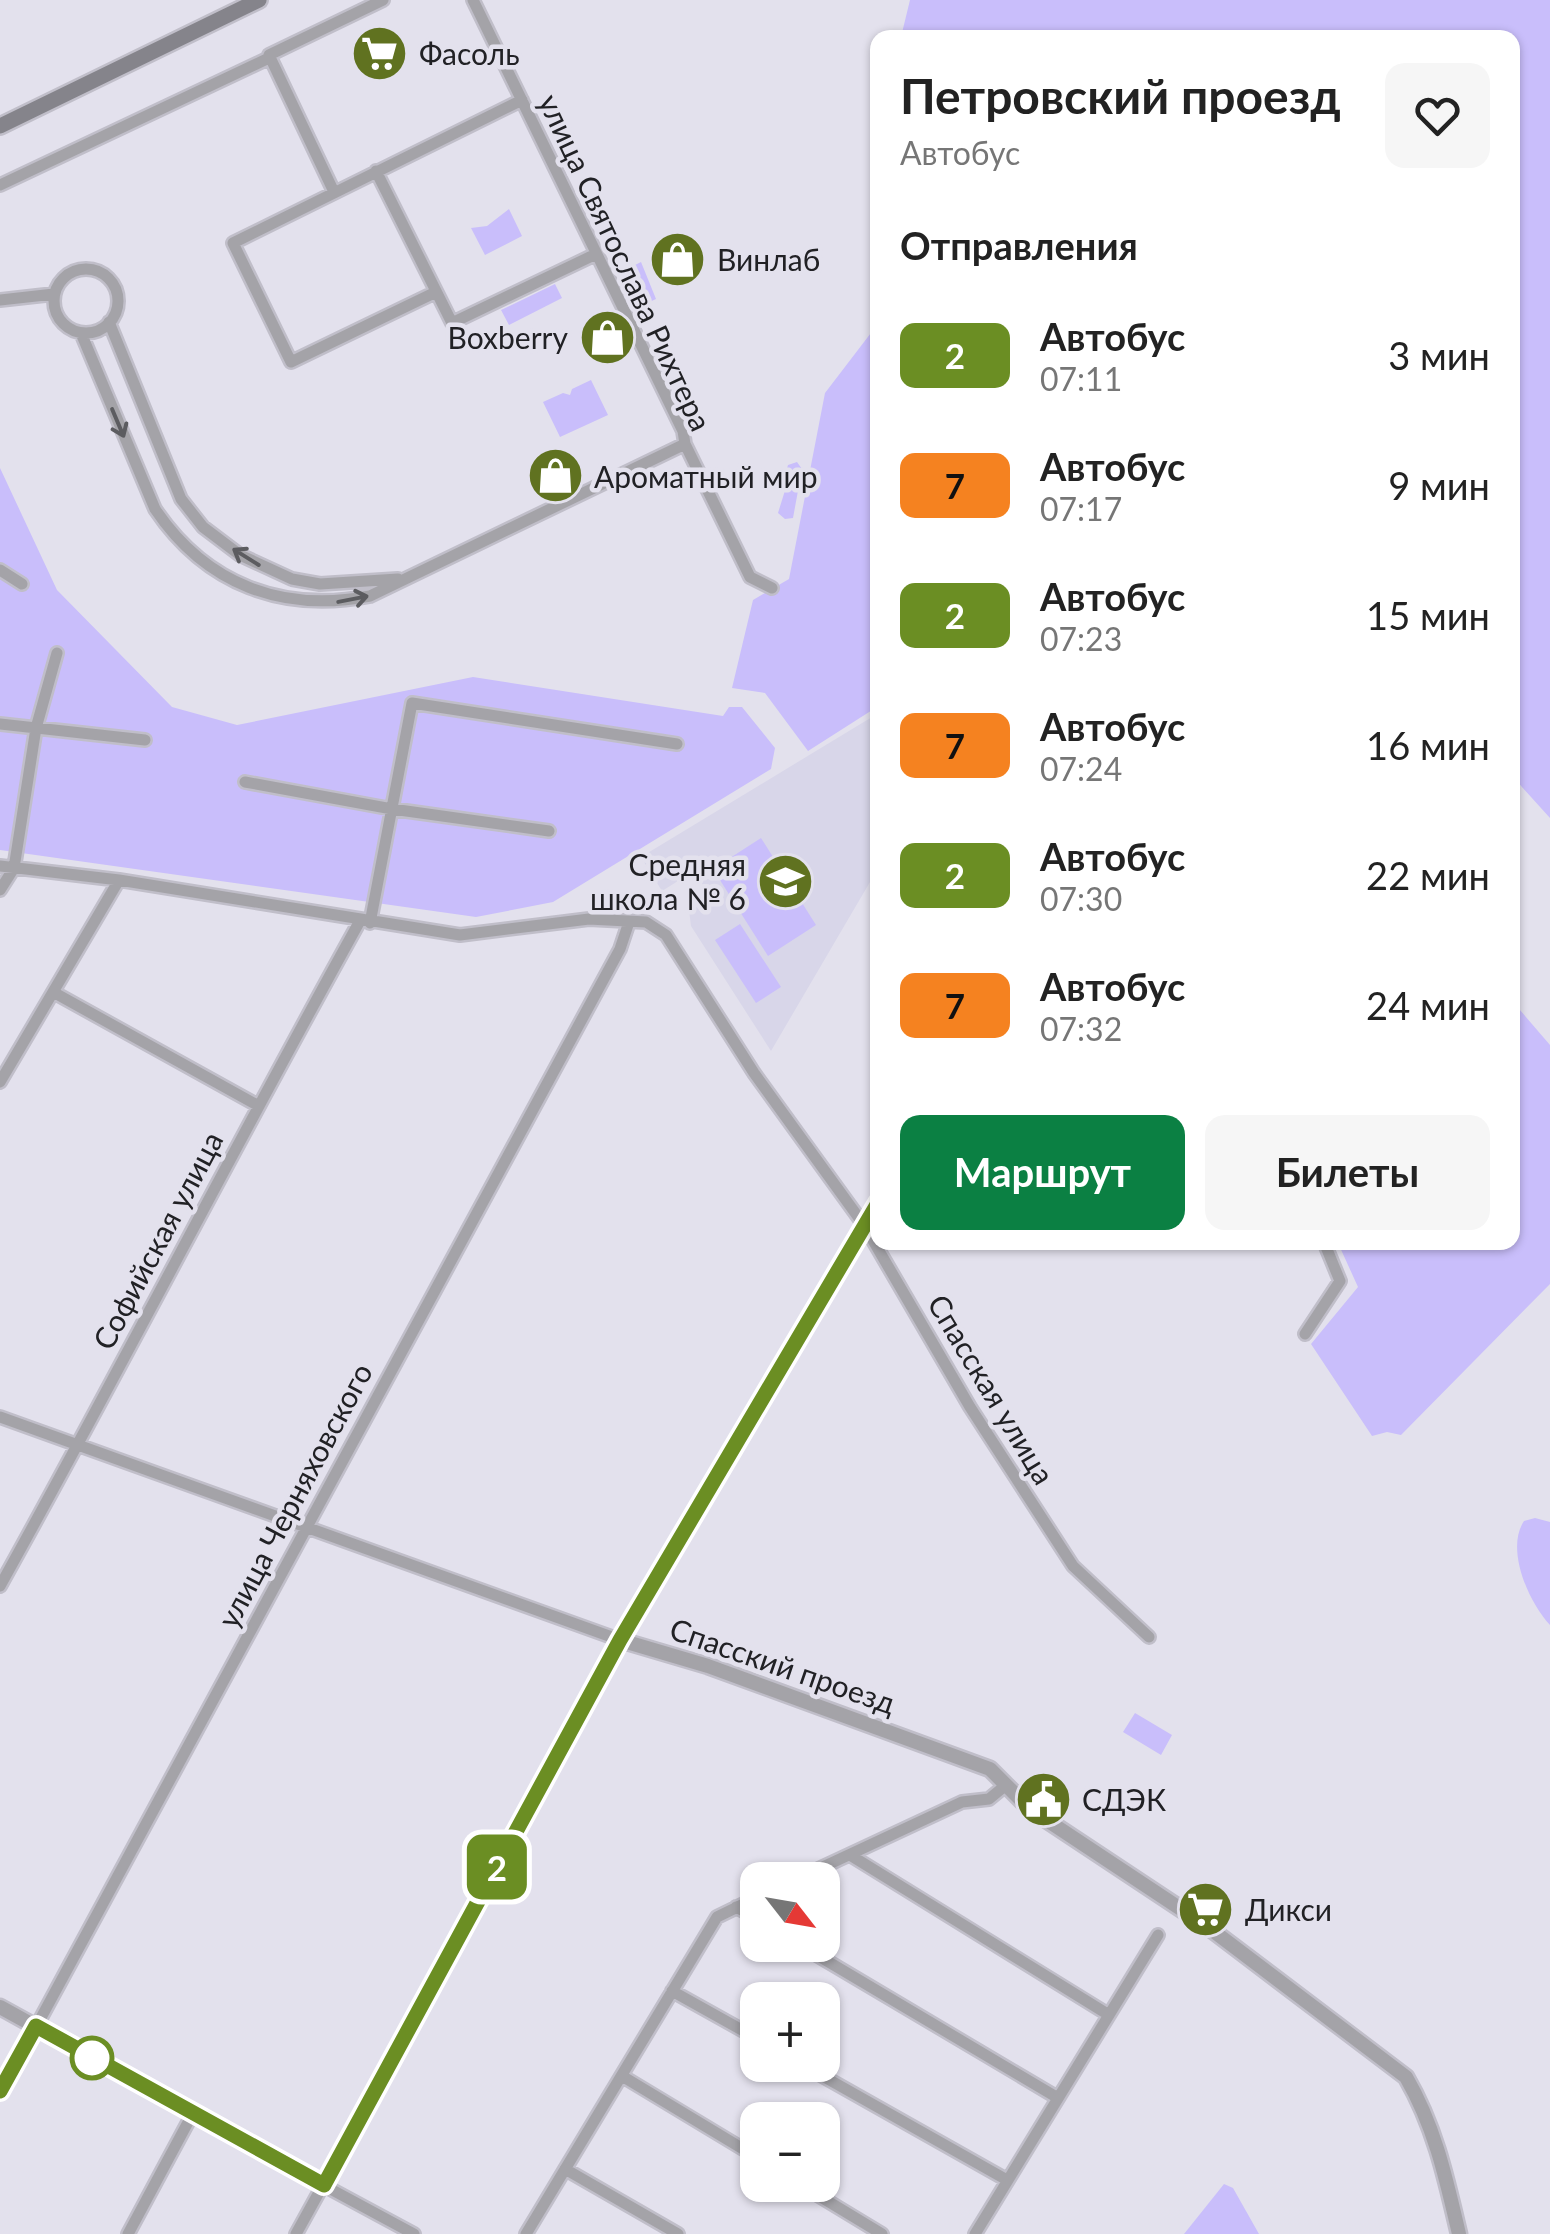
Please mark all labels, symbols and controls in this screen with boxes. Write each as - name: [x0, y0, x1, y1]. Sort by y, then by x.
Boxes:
- supermarket icon: Фасоль: [350, 23, 410, 83]
- place label: Фасоль: [419, 35, 520, 71]
- button: heart: [1385, 63, 1490, 168]
- text: Петровский проезд: [900, 67, 1341, 124]
- street label: улица Святослава Рихтера: [532, 88, 720, 436]
- text: Автобус: [900, 133, 1020, 172]
- text: Отправления: [900, 222, 1138, 268]
- shop icon: Винлаб: [648, 229, 708, 289]
- place label: Винлаб: [717, 241, 820, 277]
- shop icon: Boxberry: [577, 307, 637, 367]
- text: Автобус: [1040, 313, 1185, 359]
- place label: Boxberry: [448, 319, 569, 355]
- text: 3 мин: [1388, 332, 1490, 378]
- text: 2: [945, 334, 965, 376]
- text: 07:11: [1040, 359, 1122, 398]
- one-way arrow: [111, 407, 129, 437]
- text: Автобус: [1040, 443, 1185, 489]
- shop icon: Ароматный мир: [525, 446, 585, 506]
- place label: Ароматный мир: [594, 458, 818, 494]
- text: 9 мин: [1388, 462, 1490, 508]
- text: 7: [945, 464, 965, 506]
- text: 07:17: [1040, 489, 1122, 528]
- one-way arrow: [232, 547, 261, 567]
- text: Автобус: [1040, 573, 1185, 619]
- one-way arrow: [336, 589, 368, 608]
- text: 15 мин: [1366, 592, 1490, 638]
- text: 2: [945, 594, 965, 636]
- text: 07:23: [1040, 619, 1122, 658]
- text: Автобус: [1040, 703, 1185, 749]
- text: 16 мин: [1366, 722, 1490, 768]
- text: 7: [945, 724, 965, 766]
- text: 07:24: [1040, 749, 1122, 788]
- text: Автобус: [1040, 833, 1185, 879]
- place label: Средняя школа № 6: [590, 846, 746, 916]
- school or university icon: Средняя школа № 6: [755, 851, 815, 911]
- text: 22 мин: [1366, 852, 1490, 898]
- text: 2: [945, 854, 965, 896]
- text: 07:30: [1040, 879, 1122, 918]
- text: Автобус: [1040, 963, 1185, 1009]
- text: 24 мин: [1366, 982, 1490, 1028]
- text: 7: [945, 984, 965, 1026]
- text: 07:32: [1040, 1009, 1122, 1048]
- button: Маршрут: [900, 1115, 1185, 1230]
- button: Билеты: [1205, 1115, 1490, 1230]
- street label: Софийская улица: [84, 1125, 230, 1355]
- street label: Спасская улица: [921, 1288, 1063, 1490]
- street label: улица Черняховского: [209, 1357, 379, 1633]
- street label: Спасский проезд: [665, 1610, 901, 1720]
- public building icon: СДЭК: [1013, 1769, 1073, 1829]
- place label: СДЭК: [1082, 1781, 1166, 1817]
- line badge: 2: [464, 1834, 530, 1900]
- text: 2: [487, 1846, 507, 1888]
- north arrow: [740, 1862, 840, 1962]
- map controls: [740, 1862, 840, 2202]
- supermarket icon: Дикси: [1176, 1879, 1236, 1939]
- place label: Дикси: [1245, 1891, 1332, 1927]
- button: +: [740, 1982, 840, 2082]
- unlabelled marker: [71, 2037, 113, 2079]
- button: −: [740, 2102, 840, 2202]

